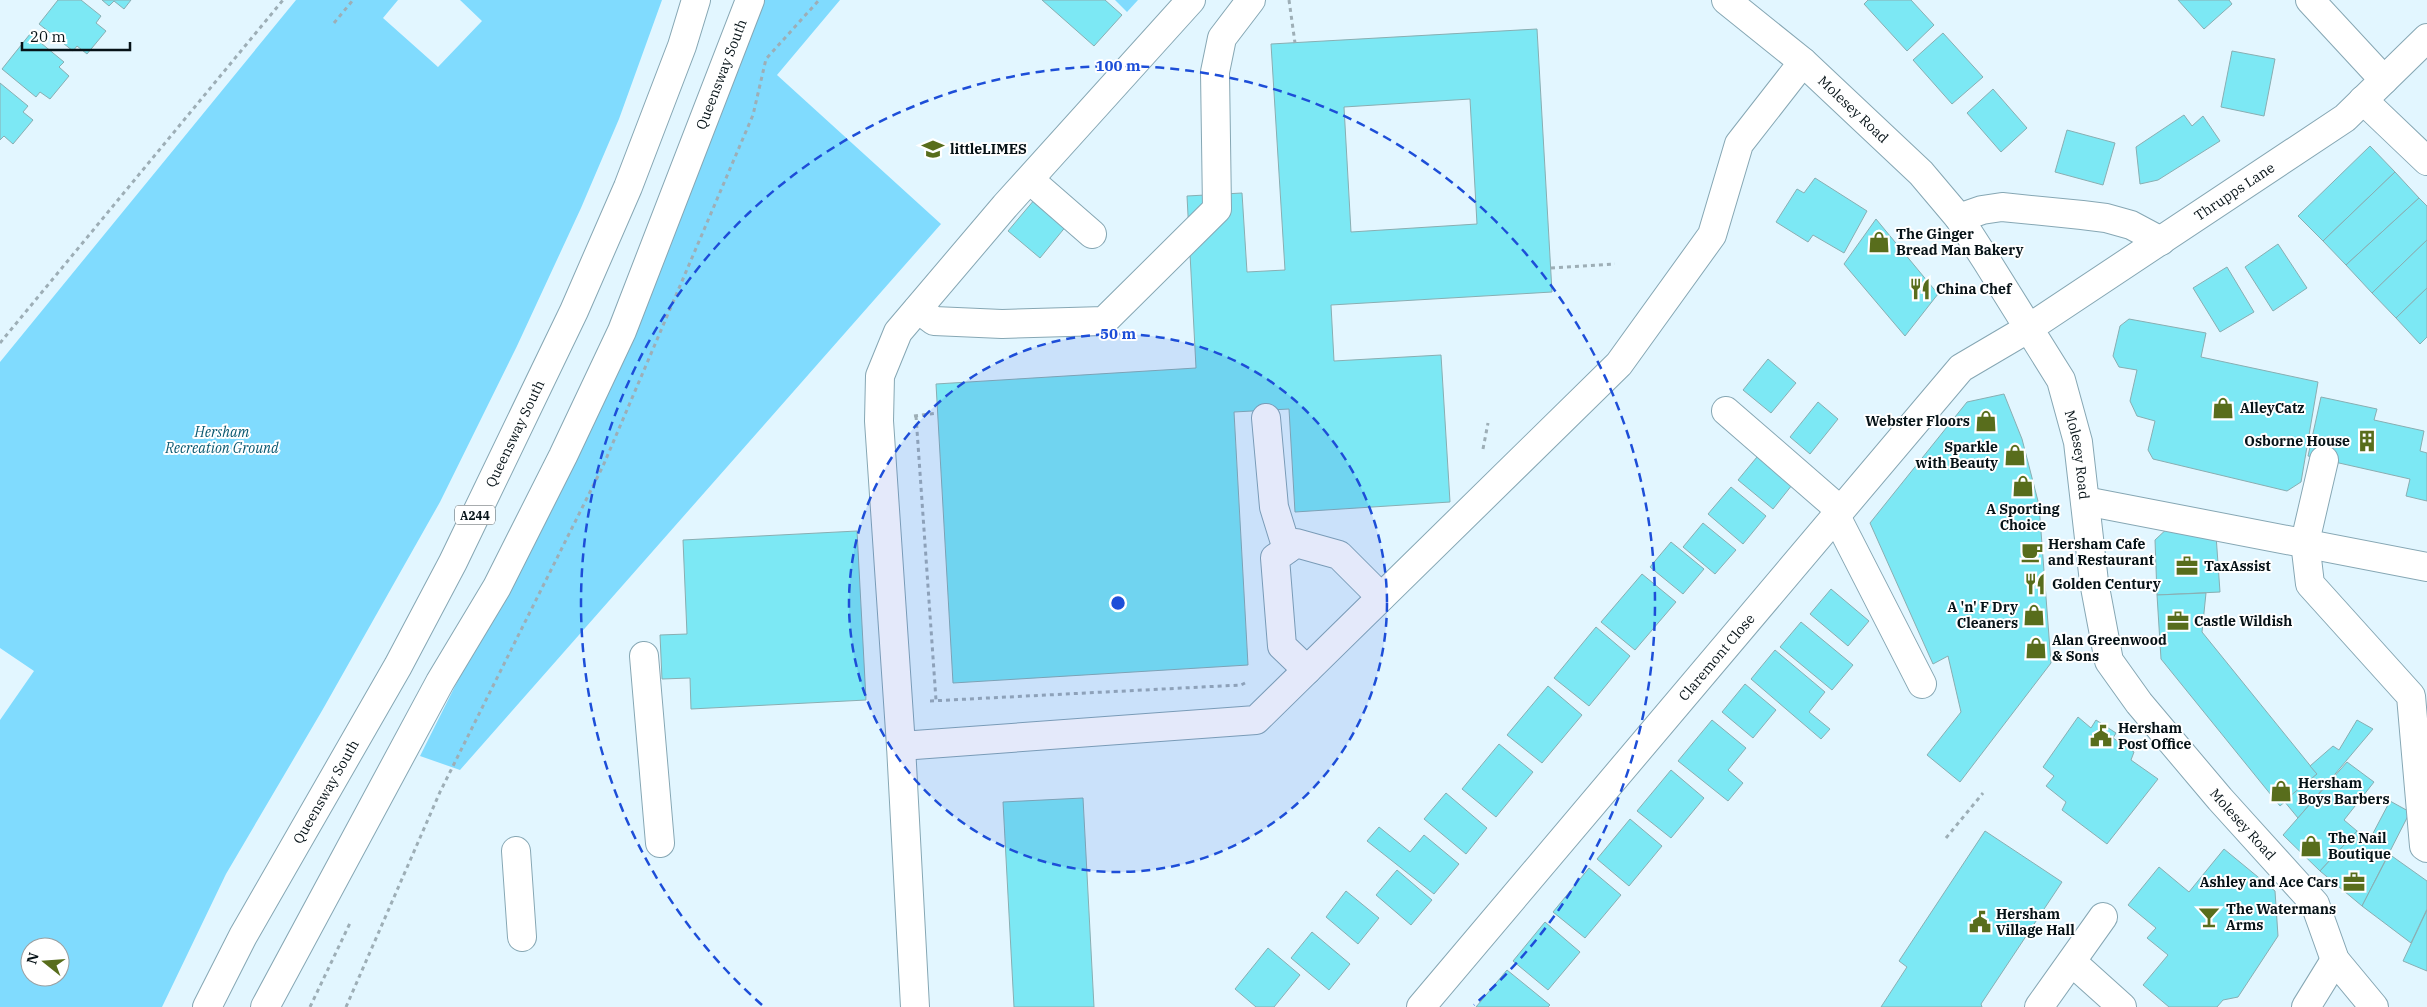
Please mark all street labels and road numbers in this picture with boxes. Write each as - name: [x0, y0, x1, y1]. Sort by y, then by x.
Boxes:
- street label: Queensway South: [692, 16, 751, 132]
- street label: Molesey Road: [1814, 72, 1893, 147]
- street label: Thrupps Lane: [2191, 158, 2278, 225]
- street label: Queensway South: [481, 377, 548, 490]
- street label: Molesey Road: [2061, 408, 2094, 501]
- road number: A244: [455, 506, 495, 524]
- street label: Claremont Close: [1675, 610, 1759, 704]
- street label: Queensway South: [289, 736, 363, 847]
- street label: Molesey Road: [2206, 785, 2280, 864]

